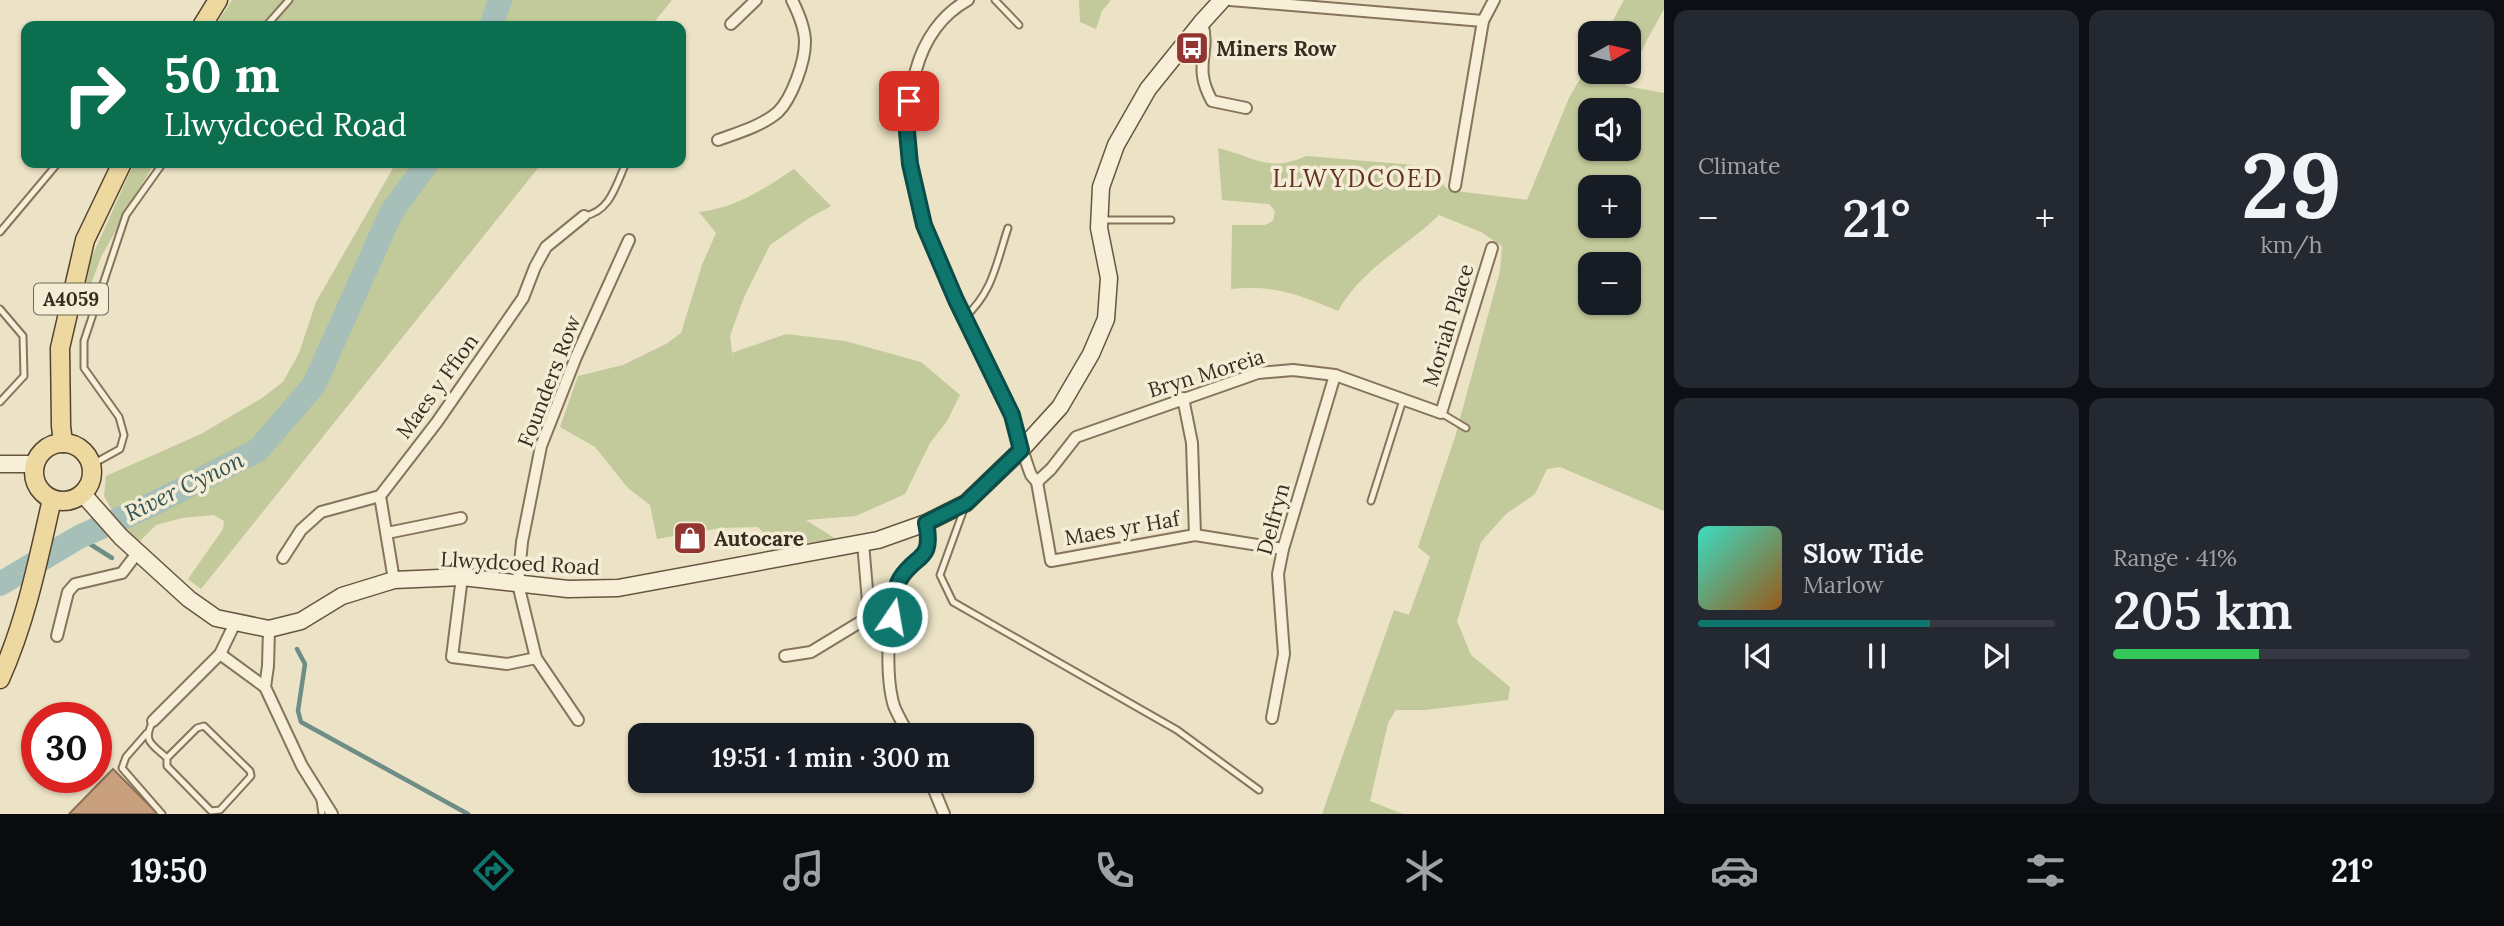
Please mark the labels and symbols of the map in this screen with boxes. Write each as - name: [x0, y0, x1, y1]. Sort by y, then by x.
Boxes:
- north arrow: [1578, 21, 1642, 84]
- bus stop icon: Miners Row: [1173, 29, 1211, 67]
- place label: Miners Row: [1216, 35, 1336, 62]
- pin: [879, 71, 939, 131]
- district label: LLWYDCOED: [1272, 163, 1444, 194]
- street label: Moriah Place: [1417, 260, 1479, 390]
- road number: A4059: [34, 284, 108, 314]
- street label: Founders Row: [511, 311, 587, 451]
- street label: Maes y Ffion: [390, 328, 484, 444]
- street label: Bryn Moreia: [1145, 342, 1268, 403]
- water label: River Cynon: [120, 445, 248, 527]
- street label: Delfryn: [1250, 480, 1296, 558]
- street label: Maes yr Haf: [1062, 504, 1184, 551]
- shop icon: Autocare: [671, 519, 709, 557]
- place label: Autocare: [714, 525, 804, 552]
- street label: Llwydcoed Road: [440, 545, 600, 581]
- position arrow: [855, 580, 929, 654]
- speed limit sign: 30: [21, 702, 112, 793]

